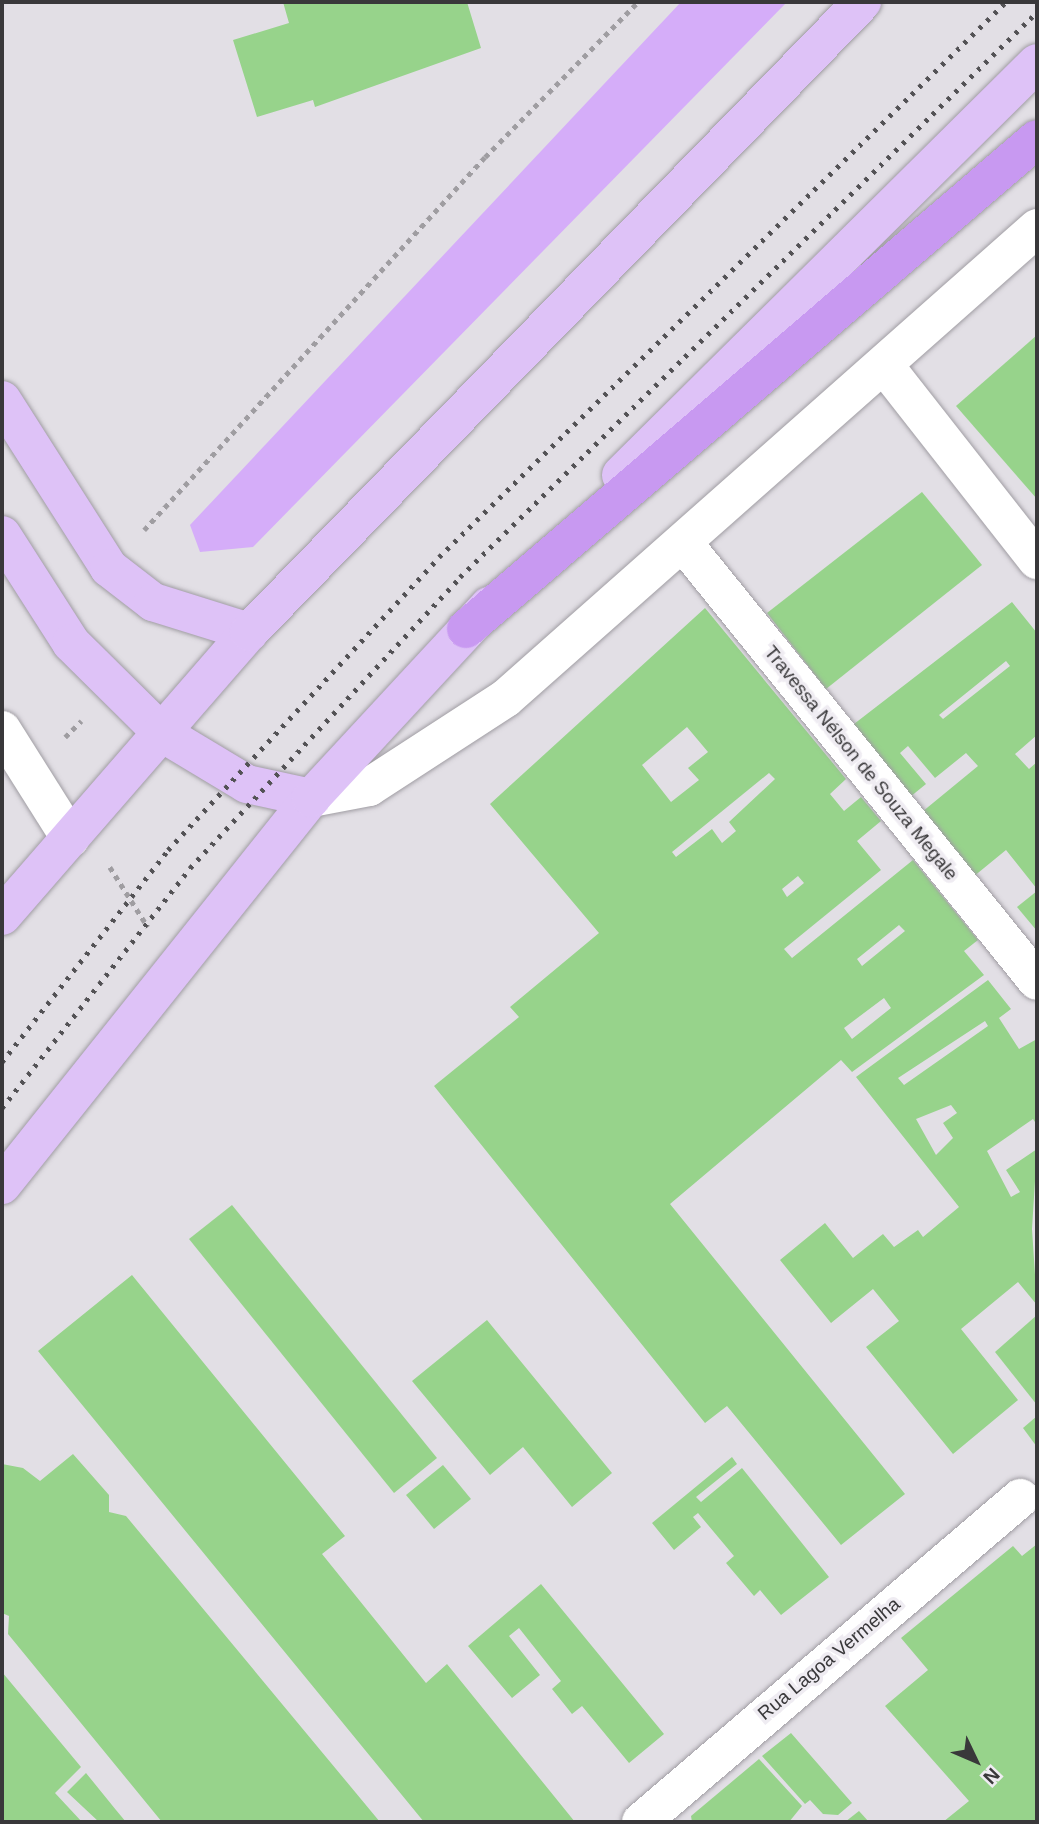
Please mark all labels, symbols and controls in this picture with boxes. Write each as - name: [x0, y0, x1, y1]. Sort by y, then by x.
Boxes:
- street label: Travessa Nélson de Souza Megale: [759, 641, 963, 885]
- street label: Rua Lagoa Vermelha: [753, 1593, 905, 1725]
- north arrow: [941, 1726, 1011, 1796]
- text: N: [979, 1764, 1004, 1788]

